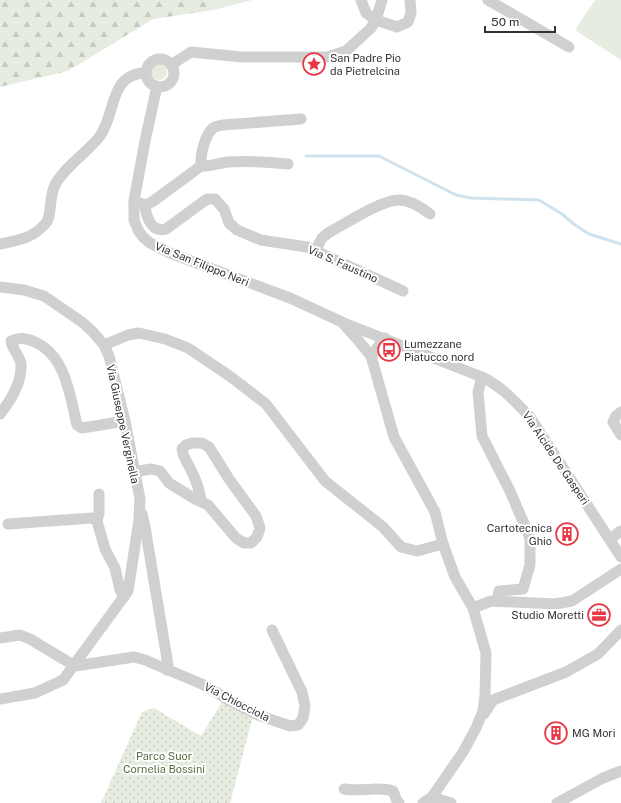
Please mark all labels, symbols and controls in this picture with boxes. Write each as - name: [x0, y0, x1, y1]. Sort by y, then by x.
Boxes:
- scale bar: [485, 8, 555, 34]
- text: 50 m: [491, 15, 519, 29]
- place icon: San Padre Pio da Pietrelcina: [301, 51, 327, 77]
- place label: San Padre Pio da Pietrelcina: [330, 52, 401, 77]
- street label: Via San Filippo Neri: [153, 240, 251, 288]
- street label: Via S. Faustino: [306, 243, 380, 285]
- bus stop icon: Lumezzane Piatucco nord: [376, 337, 402, 363]
- place label: Lumezzane Piatucco nord: [404, 338, 474, 363]
- street label: Via Giuseppe Verginella: [104, 363, 142, 485]
- street label: Via Alcide De Gasperi: [520, 409, 592, 507]
- building icon: Cartotecnica Ghio: [554, 521, 580, 547]
- place label: Cartotecnica Ghio: [487, 522, 552, 547]
- office icon: Studio Moretti: [586, 602, 612, 628]
- place label: Studio Moretti: [511, 609, 584, 621]
- street label: Via Chiocciola: [202, 680, 272, 724]
- building icon: MG Mori: [543, 720, 569, 746]
- place label: MG Mori: [572, 727, 615, 739]
- park label: Parco Suor Cornelia Bossini: [123, 750, 205, 775]

